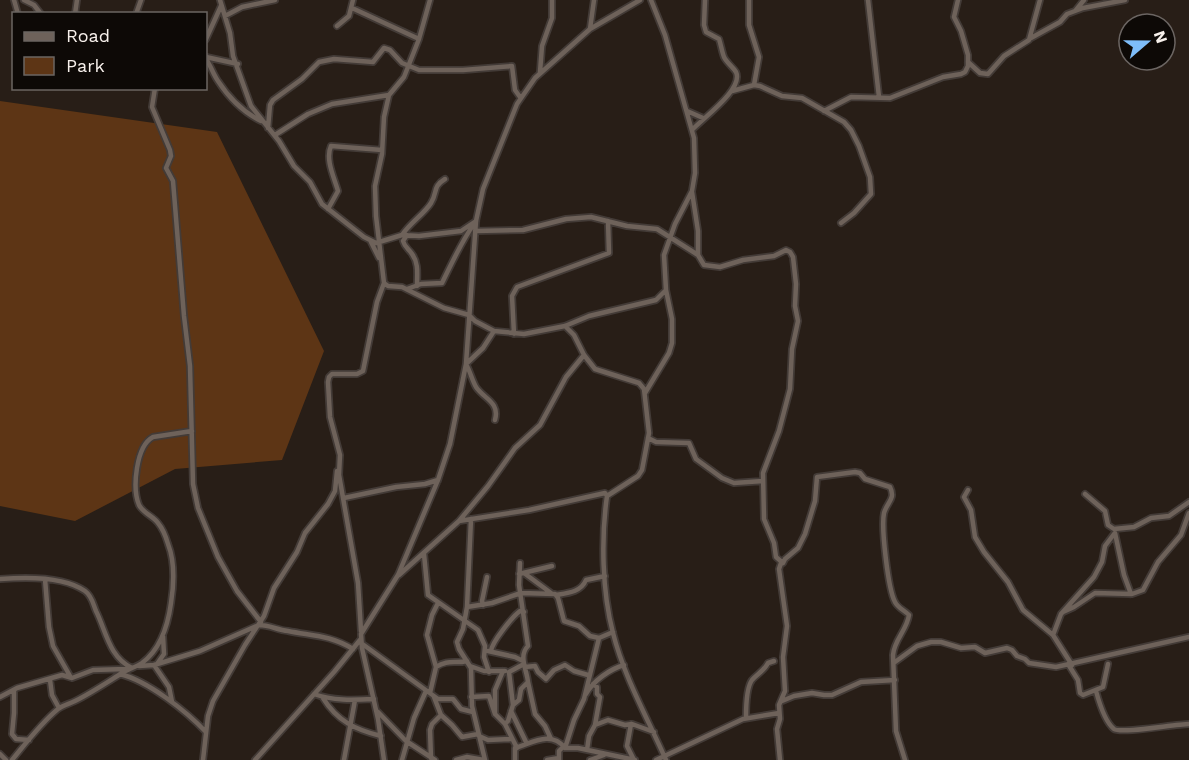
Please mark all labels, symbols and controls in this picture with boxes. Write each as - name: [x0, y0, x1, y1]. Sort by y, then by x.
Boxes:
- legend: [12, 12, 207, 90]
- north arrow: [1117, 12, 1177, 72]
- text: Road: [66, 25, 110, 46]
- text: N: [1150, 28, 1172, 46]
- text: Park: [66, 55, 105, 76]

